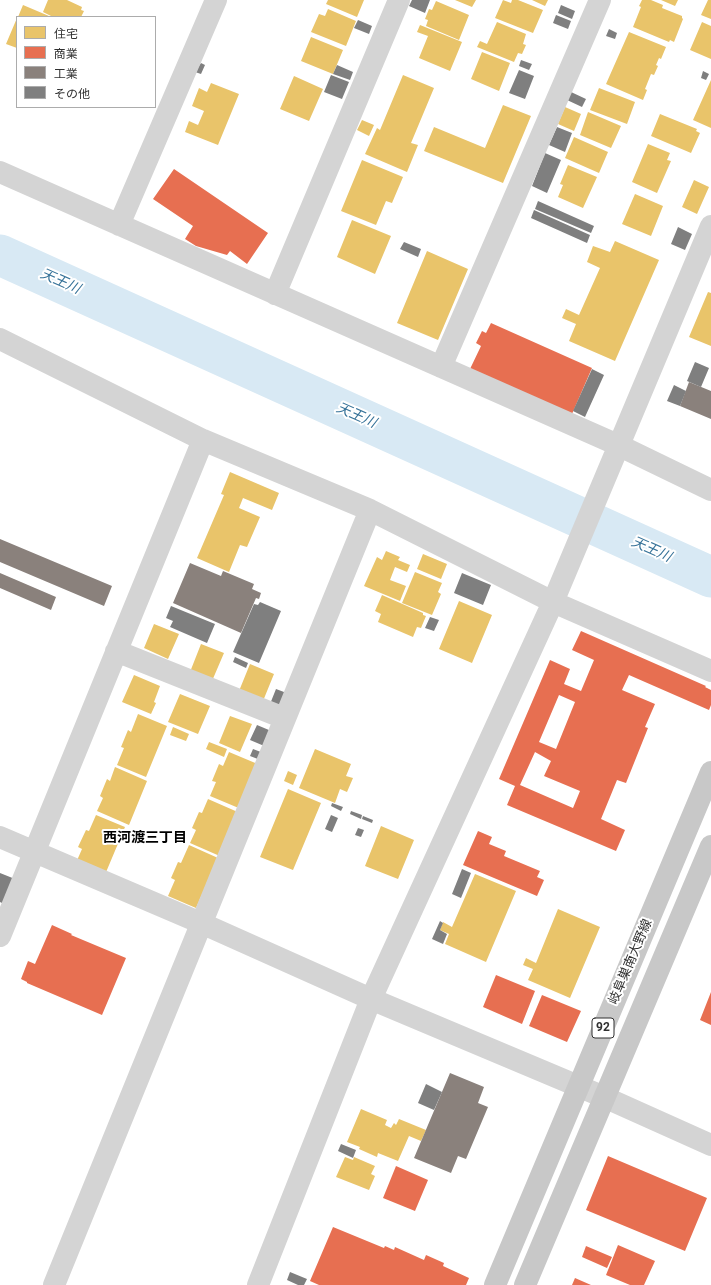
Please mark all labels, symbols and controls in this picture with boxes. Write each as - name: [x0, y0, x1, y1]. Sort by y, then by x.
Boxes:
- legend: [16, 16, 156, 108]
- text: 住宅: [54, 27, 78, 41]
- text: 商業: [54, 47, 78, 61]
- text: 工業: [54, 67, 78, 81]
- text: その他: [54, 87, 90, 101]
- water label: 天王川: [37, 266, 83, 298]
- water label: 天王川: [333, 400, 379, 432]
- water label: 天王川: [628, 534, 674, 566]
- district label: 西河渡三丁目: [103, 830, 187, 846]
- street label: 岐阜巣南大野線: [606, 917, 656, 1007]
- road number: 92: [592, 1018, 614, 1038]

